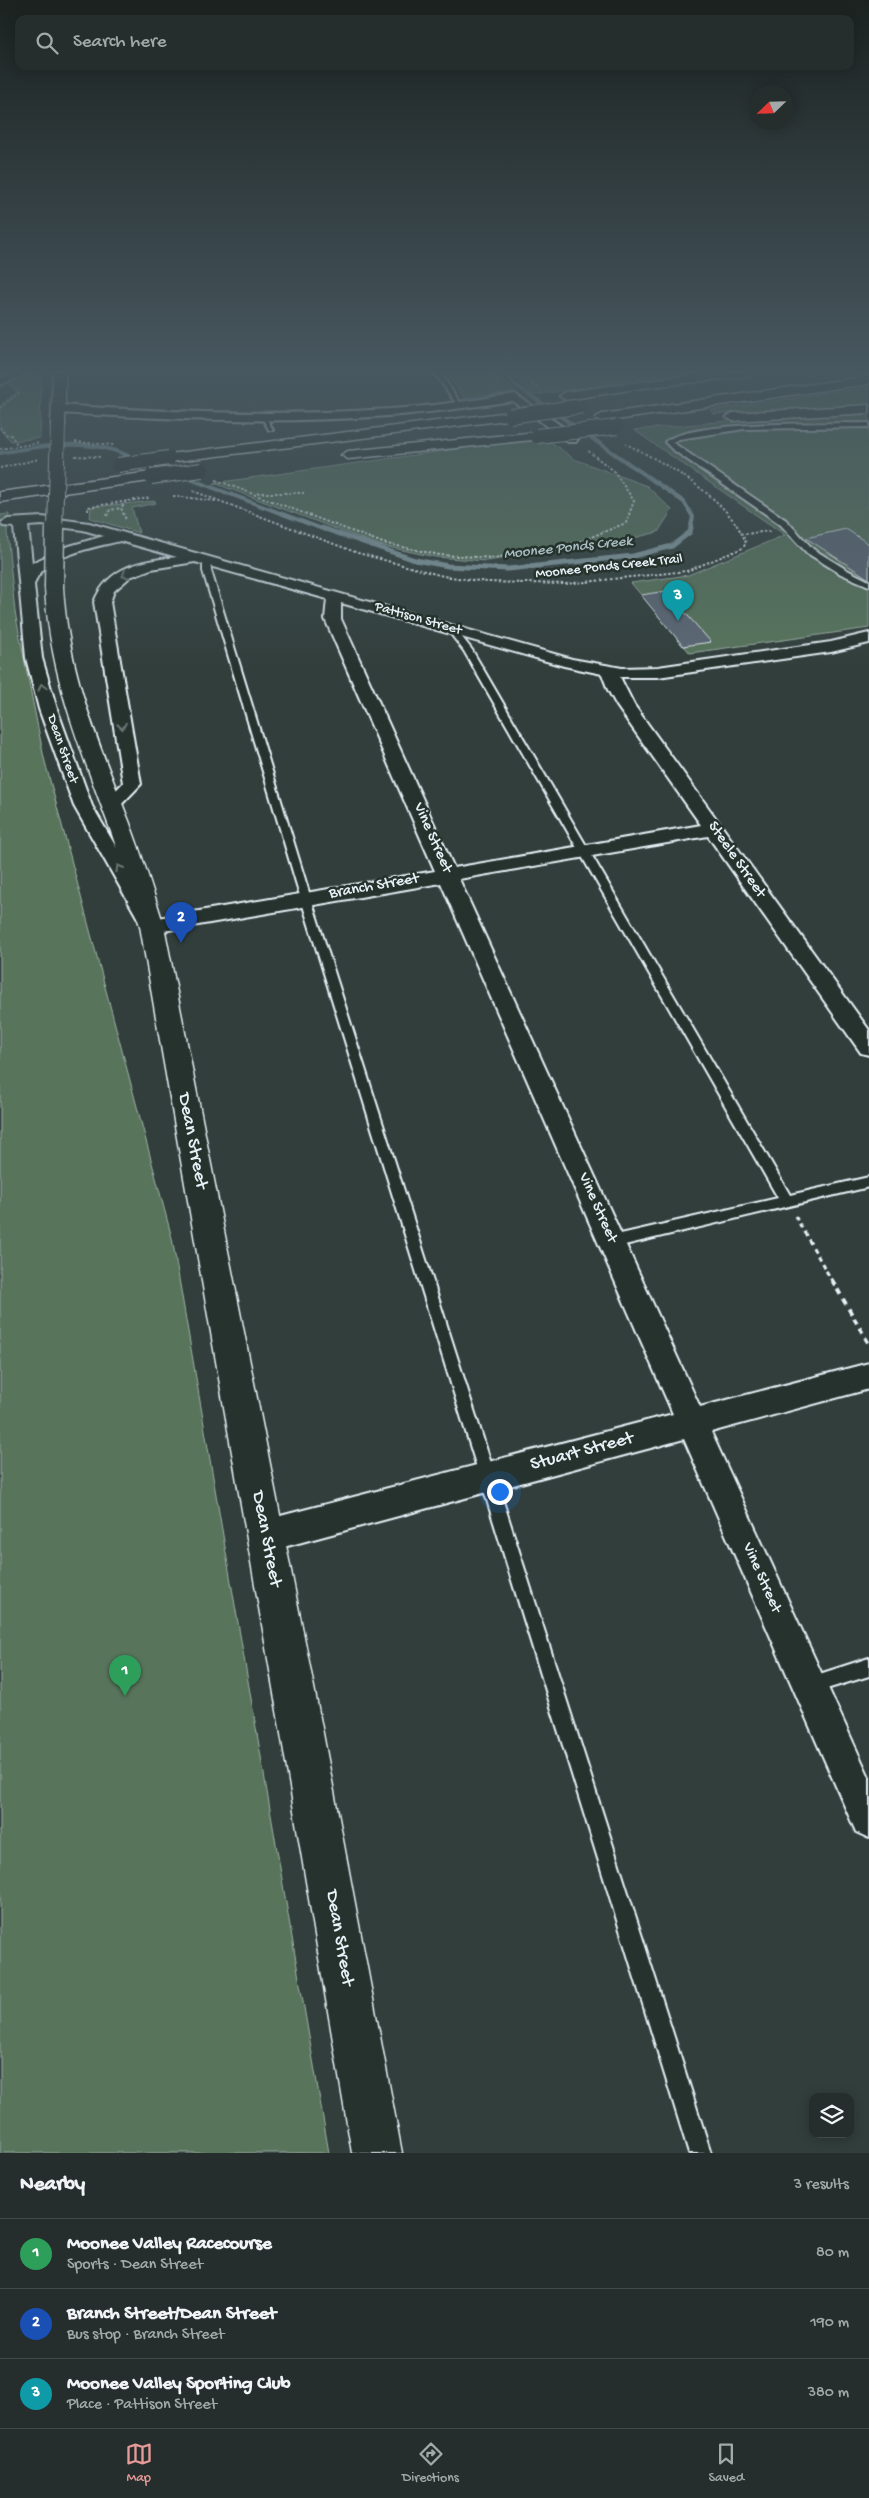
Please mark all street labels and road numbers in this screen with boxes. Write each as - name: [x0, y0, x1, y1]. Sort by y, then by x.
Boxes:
- street label: Moonee Ponds Creek Trail: [535, 551, 683, 583]
- street label: Pattison Street: [372, 598, 465, 640]
- street label: Dean Street: [42, 712, 82, 787]
- street label: Vine Street: [408, 799, 456, 877]
- street label: Steele Street: [703, 818, 770, 903]
- street label: Branch Street: [327, 870, 422, 904]
- street label: Dean Street: [171, 1089, 213, 1193]
- street label: Vine Street: [573, 1169, 621, 1247]
- street label: Stuart Street: [528, 1427, 638, 1477]
- street label: Dean Street: [245, 1487, 287, 1591]
- street label: Vine Street: [737, 1539, 785, 1617]
- street label: Dean Street: [319, 1886, 359, 1990]

